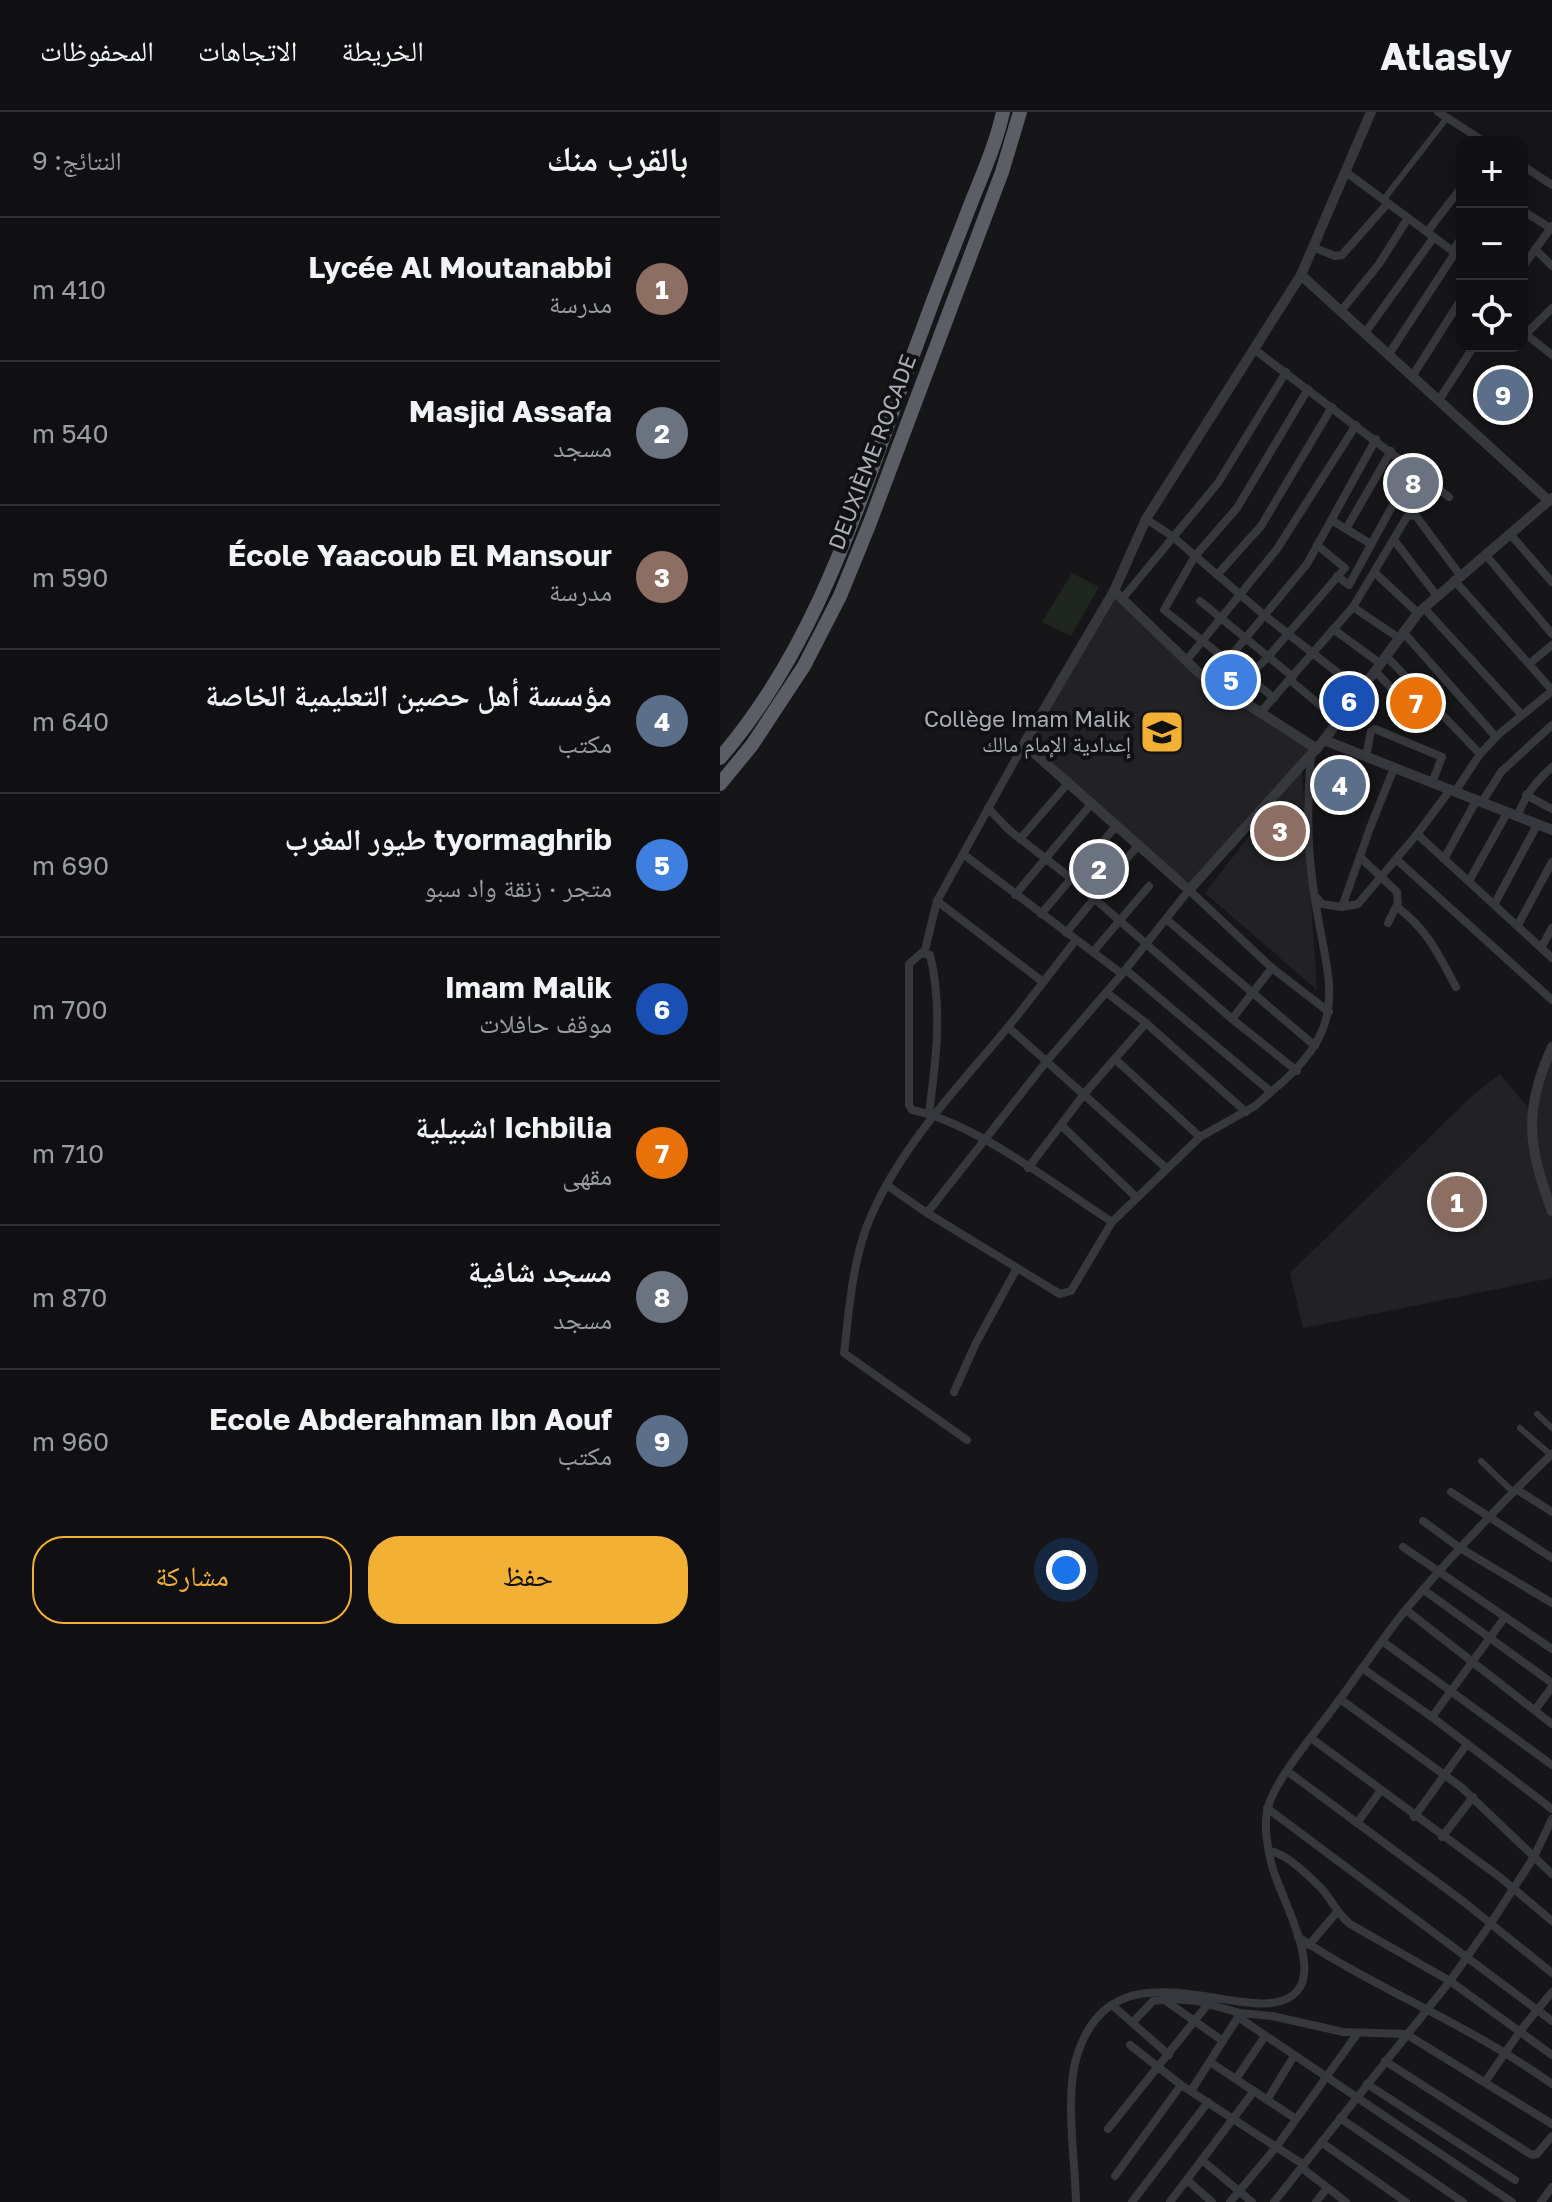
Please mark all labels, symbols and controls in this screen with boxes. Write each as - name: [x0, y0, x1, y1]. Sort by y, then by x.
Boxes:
- text: Atlasly: [1380, 33, 1512, 78]
- text: المحفوظات: [40, 34, 154, 67]
- text: الاتجاهات: [198, 34, 297, 67]
- text: الخريطة: [341, 34, 424, 67]
- map controls: [1456, 136, 1528, 352]
- button: +: [1456, 136, 1528, 208]
- text: بالقرب منك: [547, 138, 688, 178]
- text: النتائج: 9: [32, 145, 122, 176]
- button: −: [1456, 208, 1528, 280]
- text: Lycée Al Moutanabbi: [308, 249, 612, 285]
- text: 410 m: [32, 274, 106, 305]
- text: 1: [655, 274, 669, 305]
- button: locate: [1456, 280, 1528, 352]
- text: مدرسة: [549, 288, 612, 319]
- street label: DEUXIÈME ROCADE: [822, 350, 921, 553]
- pin: 9: [1477, 365, 1529, 425]
- text: Masjid Assafa: [409, 393, 612, 429]
- text: 540 m: [32, 418, 109, 449]
- text: 2: [654, 418, 670, 449]
- text: مسجد: [553, 432, 612, 463]
- pin: 8: [1387, 453, 1439, 513]
- text: École Yaacoub El Mansour: [228, 537, 612, 573]
- text: 590 m: [32, 562, 108, 593]
- text: 3: [654, 562, 670, 593]
- text: مدرسة: [549, 576, 612, 607]
- pin: 5: [1205, 650, 1257, 710]
- pin: 6: [1323, 671, 1375, 731]
- pin: 7: [1390, 673, 1442, 733]
- text: مؤسسة أهل حصين التعليمية الخاصة: [205, 677, 612, 713]
- place label: Collège Imam Malik إعدادية الإمام مالك: [924, 705, 1131, 759]
- text: 640 m: [32, 706, 109, 737]
- text: 4: [654, 706, 670, 737]
- school or university icon: Collège Imam Malik إعدادية الإمام مالك: [1138, 708, 1186, 756]
- text: مكتب: [558, 728, 612, 759]
- pin: 4: [1314, 755, 1366, 815]
- pin: 3: [1254, 801, 1306, 861]
- text: tyormaghrib طيور المغرب: [285, 821, 612, 857]
- pin: 2: [1073, 839, 1125, 899]
- text: 690 m: [32, 850, 109, 881]
- text: 5: [654, 850, 670, 881]
- text: متجر · زنقة واد سبو: [424, 872, 612, 903]
- text: Imam Malik: [445, 969, 612, 1005]
- text: 700 m: [32, 994, 108, 1025]
- text: 6: [654, 994, 670, 1025]
- text: موقف حافلات: [479, 1008, 612, 1039]
- text: Ichbilia اشبيلية: [415, 1109, 612, 1145]
- text: 710 m: [32, 1138, 104, 1169]
- text: 7: [655, 1138, 669, 1169]
- text: مقهى: [562, 1160, 612, 1191]
- pin: 1: [1431, 1172, 1483, 1232]
- text: مسجد شافية: [468, 1253, 612, 1289]
- text: 870 m: [32, 1282, 107, 1313]
- text: 8: [654, 1282, 670, 1313]
- text: مسجد: [553, 1304, 612, 1335]
- text: Ecole Abderahman Ibn Aouf: [209, 1401, 612, 1437]
- text: 960 m: [32, 1426, 109, 1457]
- text: 9: [654, 1426, 670, 1457]
- text: مكتب: [558, 1440, 612, 1471]
- button: مشاركة: [32, 1536, 352, 1624]
- button: حفظ: [368, 1536, 688, 1624]
- your location: [1046, 1550, 1086, 1590]

